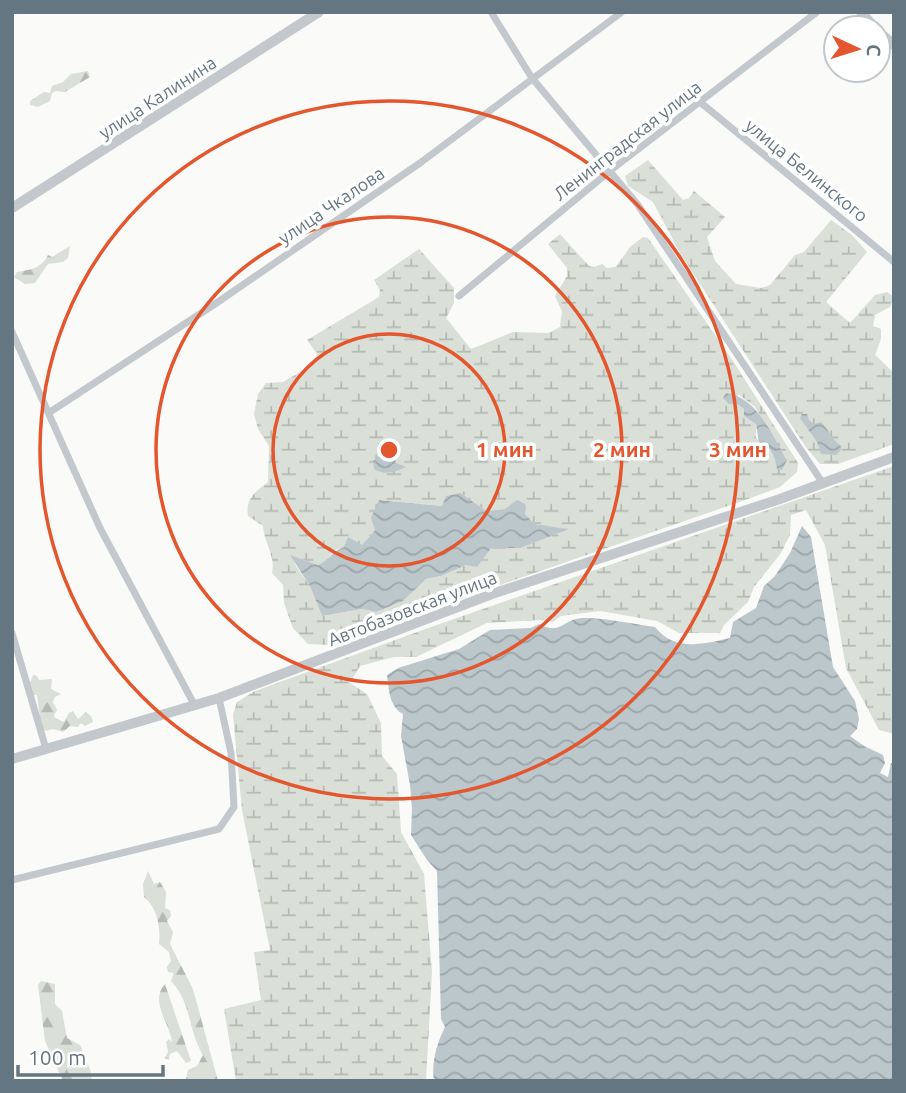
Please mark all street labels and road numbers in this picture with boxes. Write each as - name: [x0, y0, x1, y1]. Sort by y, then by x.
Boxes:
- street label: улица Калинина: [95, 52, 219, 142]
- street label: Ленинградская улица: [549, 76, 705, 204]
- street label: улица Белинского: [742, 114, 872, 226]
- street label: улица Чкалова: [274, 162, 388, 248]
- street label: Автобазовская улица: [325, 567, 499, 649]

